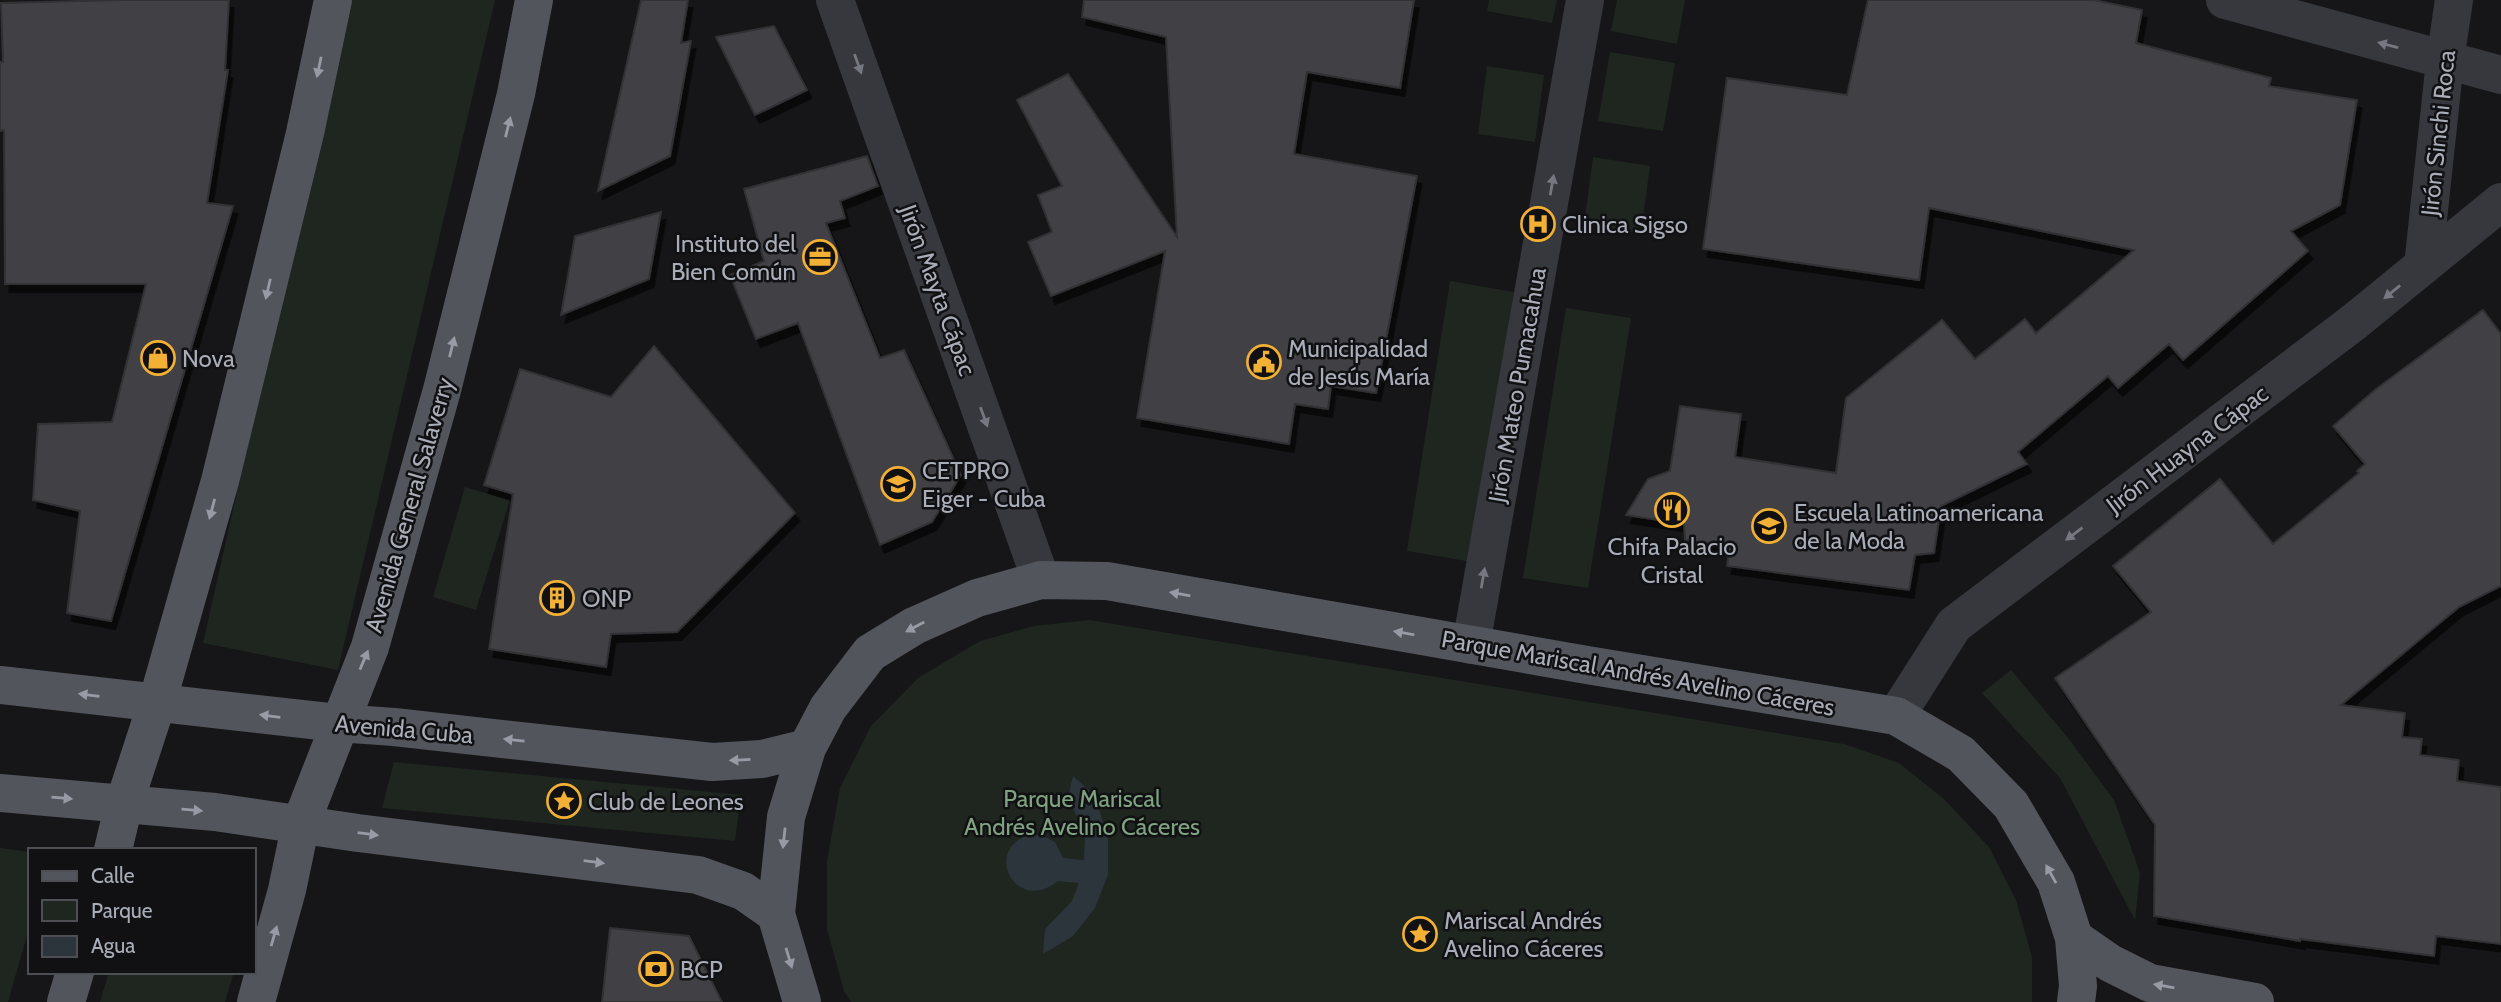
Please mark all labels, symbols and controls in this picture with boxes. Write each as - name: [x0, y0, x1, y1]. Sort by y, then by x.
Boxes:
- one-way arrow: [2376, 39, 2398, 50]
- street label: Jirón Sinchi Roca: [2415, 48, 2461, 218]
- one-way arrow: [853, 54, 864, 75]
- one-way arrow: [313, 56, 324, 78]
- one-way arrow: [503, 115, 514, 137]
- one-way arrow: [1547, 174, 1558, 196]
- street label: Jirón Mayta Cápac: [893, 200, 982, 380]
- hospital icon: Clinica Sigso: [1519, 205, 1557, 243]
- place label: Clinica Sigso: [1562, 210, 1688, 239]
- place label: Instituto del Bien Común: [671, 229, 796, 286]
- office icon: Instituto del Bien Común: [801, 238, 839, 276]
- street label: Jirón Mateo Pumacahua: [1482, 265, 1552, 506]
- one-way arrow: [262, 278, 273, 300]
- one-way arrow: [2383, 284, 2400, 299]
- place label: Municipalidad de Jesús María: [1288, 334, 1430, 391]
- one-way arrow: [447, 336, 458, 358]
- shop icon: Nova: [139, 339, 177, 377]
- public building icon: Municipalidad de Jesús María: [1245, 343, 1283, 381]
- place label: Nova: [182, 344, 235, 373]
- street label: Avenida General Salaverry: [359, 374, 459, 636]
- street label: Jirón Huayna Cápac: [2100, 379, 2274, 520]
- one-way arrow: [978, 407, 989, 428]
- place label: CETPRO Eiger - Cuba: [922, 456, 1046, 513]
- school or university icon: CETPRO Eiger - Cuba: [879, 465, 917, 503]
- restaurant icon: Chifa Palacio Cristal: [1653, 491, 1691, 529]
- one-way arrow: [206, 498, 217, 520]
- place label: Escuela Latinoamericana de la Moda: [1794, 498, 2044, 555]
- school or university icon: Escuela Latinoamericana de la Moda: [1750, 507, 1788, 545]
- one-way arrow: [2065, 527, 2084, 541]
- place label: Chifa Palacio Cristal: [1608, 532, 1736, 589]
- one-way arrow: [1478, 567, 1489, 589]
- building icon: ONP: [538, 579, 576, 617]
- place label: ONP: [582, 584, 631, 613]
- one-way arrow: [1169, 588, 1191, 599]
- one-way arrow: [905, 621, 925, 632]
- street label: Parque Mariscal Andrés Avelino Cáceres: [1439, 624, 1837, 722]
- one-way arrow: [1393, 627, 1415, 638]
- one-way arrow: [359, 650, 370, 671]
- one-way arrow: [78, 689, 100, 700]
- street label: Avenida Cuba: [334, 709, 475, 750]
- one-way arrow: [259, 710, 281, 721]
- one-way arrow: [503, 734, 525, 745]
- one-way arrow: [729, 755, 751, 766]
- place icon: Club de Leones: [545, 782, 583, 820]
- park label: Parque Mariscal Andrés Avelino Cáceres: [964, 784, 1200, 841]
- place label: Club de Leones: [588, 787, 744, 816]
- one-way arrow: [51, 793, 73, 804]
- one-way arrow: [181, 805, 203, 816]
- one-way arrow: [779, 827, 790, 849]
- one-way arrow: [357, 828, 379, 839]
- legend: [28, 848, 256, 974]
- one-way arrow: [583, 856, 605, 867]
- text: Calle: [91, 863, 135, 888]
- one-way arrow: [2045, 864, 2057, 883]
- text: Parque: [91, 898, 153, 923]
- place label: Mariscal Andrés Avelino Cáceres: [1444, 906, 1603, 963]
- place icon: Mariscal Andrés Avelino Cáceres: [1401, 915, 1439, 953]
- one-way arrow: [269, 925, 280, 947]
- text: Agua: [91, 933, 135, 958]
- one-way arrow: [784, 948, 794, 969]
- bank icon: BCP: [637, 950, 675, 988]
- place label: BCP: [680, 955, 723, 984]
- one-way arrow: [2153, 980, 2175, 991]

